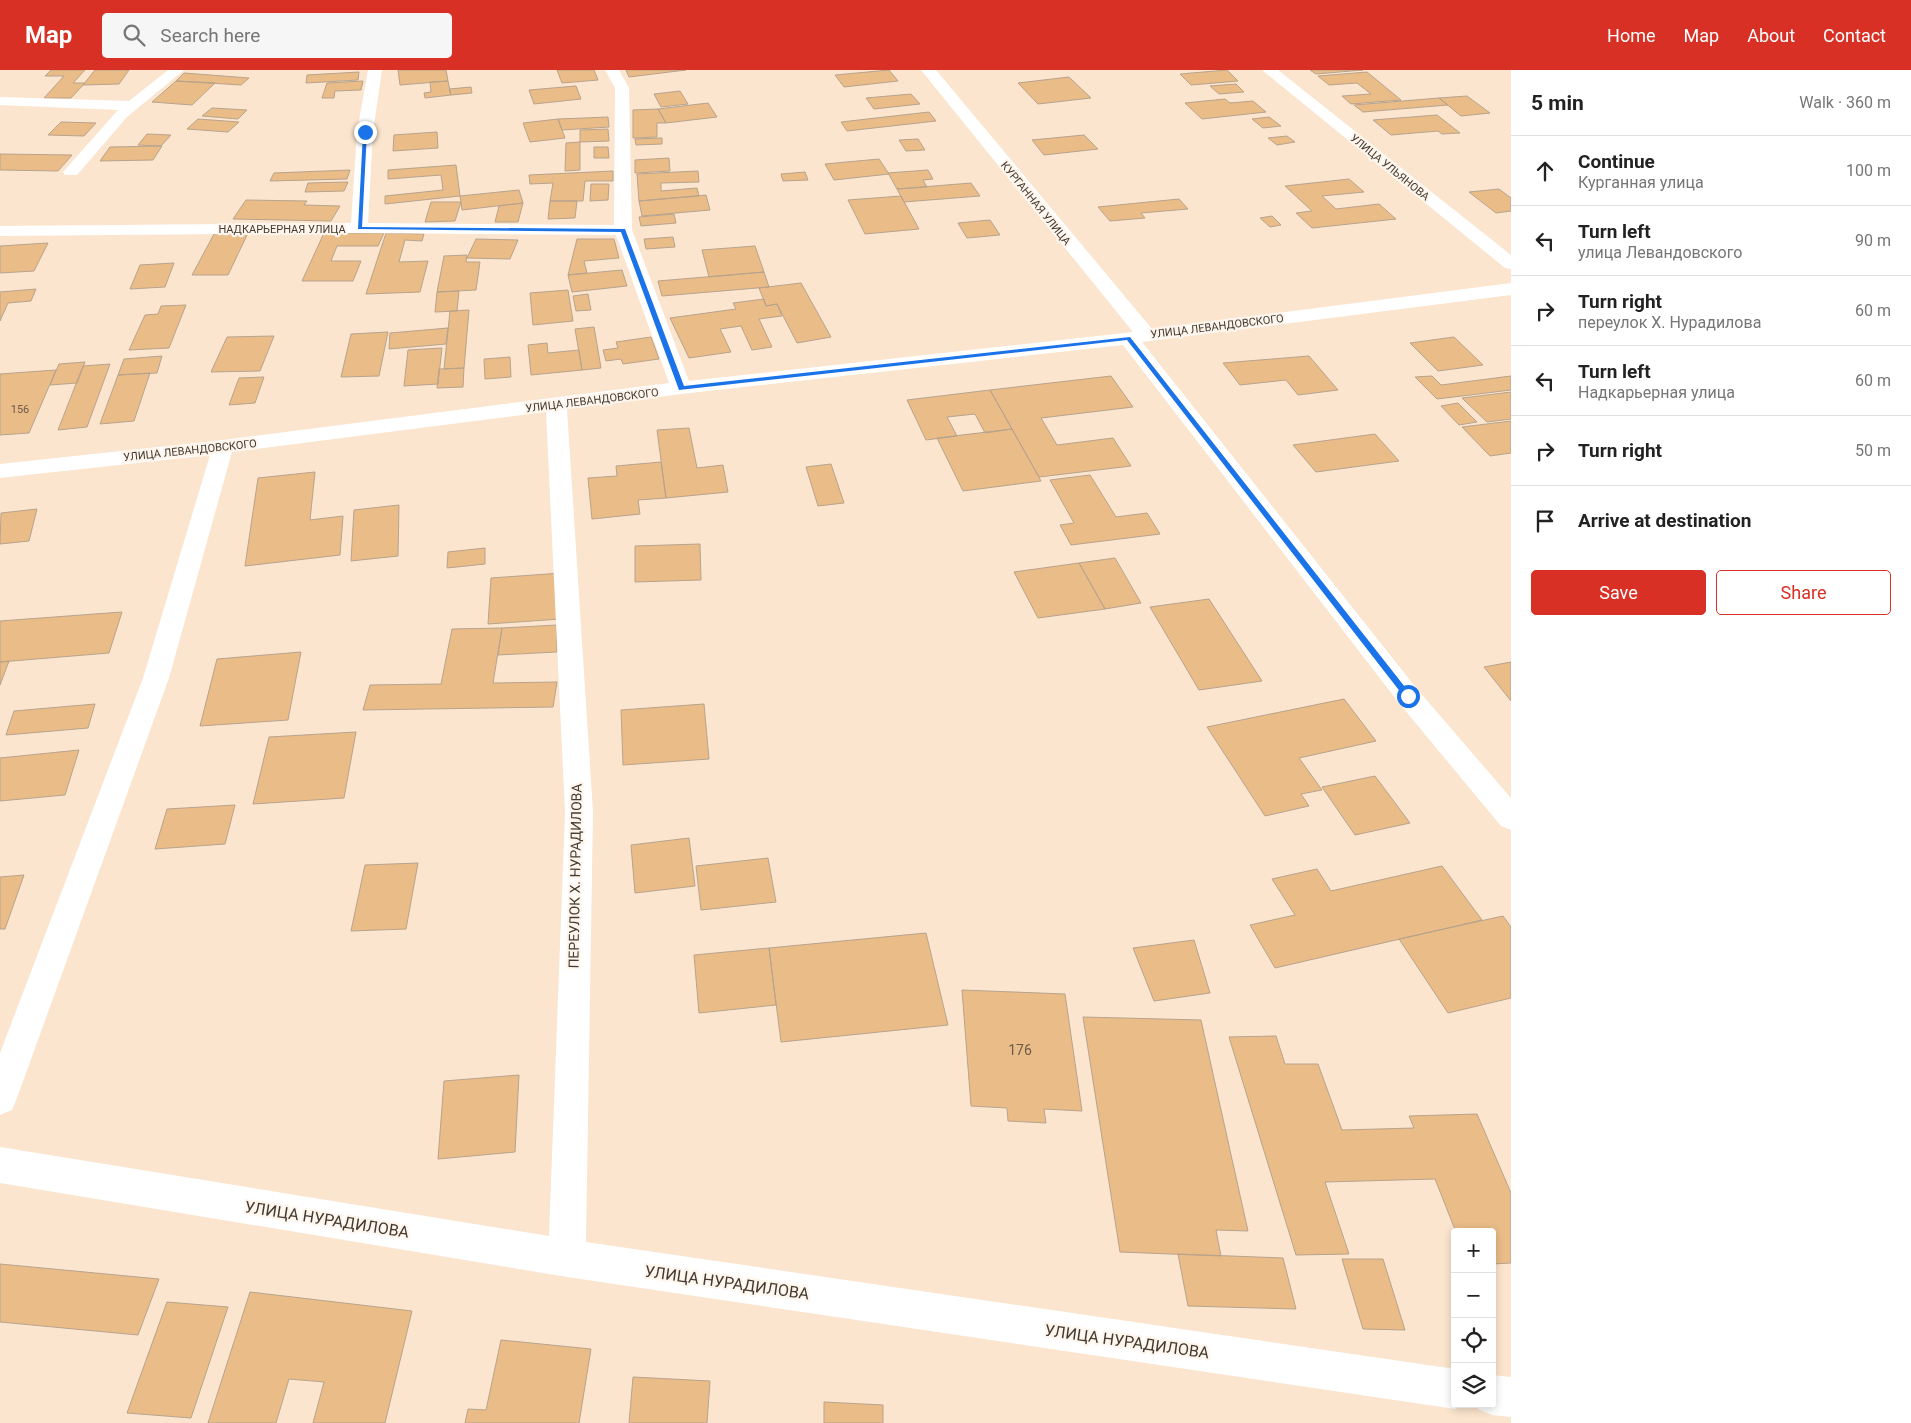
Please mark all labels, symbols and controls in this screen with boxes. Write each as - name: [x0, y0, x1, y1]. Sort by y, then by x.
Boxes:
- search box: [102, 13, 452, 58]
- text: Map: [25, 21, 72, 49]
- icon: search: [120, 21, 148, 49]
- text: Search here: [160, 24, 260, 47]
- text: Home: [1607, 25, 1656, 46]
- text: Map: [1684, 25, 1719, 46]
- text: About: [1747, 25, 1795, 46]
- text: Contact: [1823, 25, 1886, 46]
- text: 5 min: [1531, 91, 1584, 115]
- text: Walk · 360 m: [1799, 93, 1891, 112]
- route end: [354, 121, 377, 144]
- street label: УЛИЦА УЛЬЯНОВА: [1347, 131, 1433, 204]
- text: Continue: [1578, 150, 1655, 173]
- icon: ahead: [1531, 157, 1559, 185]
- street label: КУРГАННАЯ УЛИЦА: [998, 159, 1074, 248]
- text: 100 m: [1846, 161, 1891, 180]
- text: Курганная улица: [1578, 173, 1704, 192]
- text: Turn left: [1578, 220, 1651, 243]
- street label: НАДКАРЬЕРНАЯ УЛИЦА: [218, 223, 346, 236]
- icon: left: [1531, 227, 1559, 255]
- text: 90 m: [1855, 231, 1891, 250]
- text: улица Левандовского: [1578, 243, 1742, 262]
- text: Turn right: [1578, 290, 1662, 313]
- icon: right: [1531, 297, 1559, 325]
- text: 60 m: [1855, 301, 1891, 320]
- street label: УЛИЦА ЛЕВАНДОВСКОГО: [1150, 312, 1284, 341]
- text: переулок Х. Нурадилова: [1578, 313, 1761, 332]
- text: Turn left: [1578, 360, 1651, 383]
- icon: left: [1531, 367, 1559, 395]
- text: 60 m: [1855, 371, 1891, 390]
- text: Надкарьерная улица: [1578, 383, 1735, 402]
- street label: УЛИЦА ЛЕВАНДОВСКОГО: [525, 386, 659, 415]
- house number: 156: [11, 403, 29, 416]
- street label: УЛИЦА ЛЕВАНДОВСКОГО: [123, 437, 257, 464]
- icon: right: [1531, 437, 1559, 465]
- text: Turn right: [1578, 439, 1662, 462]
- text: 50 m: [1855, 441, 1891, 460]
- icon: arrive: [1531, 507, 1559, 535]
- text: Arrive at destination: [1578, 509, 1751, 532]
- button: Save: [1531, 570, 1706, 615]
- button: Share: [1716, 570, 1891, 615]
- route start: [1397, 685, 1420, 708]
- street label: ПЕРЕУЛОК Х. НУРАДИЛОВА: [565, 783, 585, 969]
- house number: 176: [1008, 1042, 1032, 1058]
- street label: УЛИЦА НУРАДИЛОВА: [243, 1197, 411, 1242]
- map controls: [1451, 1228, 1496, 1408]
- button: +: [1451, 1228, 1496, 1273]
- street label: УЛИЦА НУРАДИЛОВА: [643, 1262, 811, 1304]
- button: −: [1451, 1273, 1496, 1318]
- button: locate: [1451, 1318, 1496, 1363]
- street label: УЛИЦА НУРАДИЛОВА: [1043, 1321, 1211, 1363]
- button: layers: [1451, 1363, 1496, 1408]

